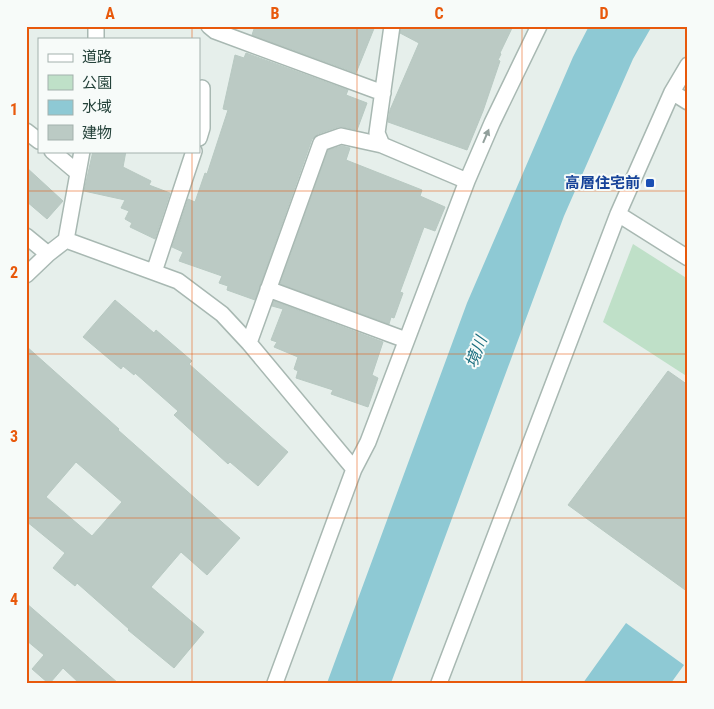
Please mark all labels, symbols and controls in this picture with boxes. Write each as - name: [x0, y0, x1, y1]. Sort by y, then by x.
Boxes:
- text: A: [105, 4, 115, 23]
- text: B: [271, 4, 280, 23]
- text: C: [434, 4, 444, 23]
- text: D: [599, 4, 609, 23]
- legend: [38, 38, 200, 152]
- text: 道路: [82, 48, 112, 66]
- text: 公園: [82, 74, 112, 92]
- text: 水域: [82, 98, 112, 116]
- text: 1: [10, 100, 18, 119]
- text: 建物: [82, 124, 112, 142]
- one-way arrow: [483, 129, 491, 143]
- place label: 高層住宅前: [565, 174, 640, 192]
- marker: 高層住宅前: [644, 177, 656, 189]
- text: 2: [10, 263, 18, 282]
- water label: 境川: [461, 332, 491, 370]
- text: 3: [10, 427, 18, 446]
- text: 4: [10, 590, 18, 609]

